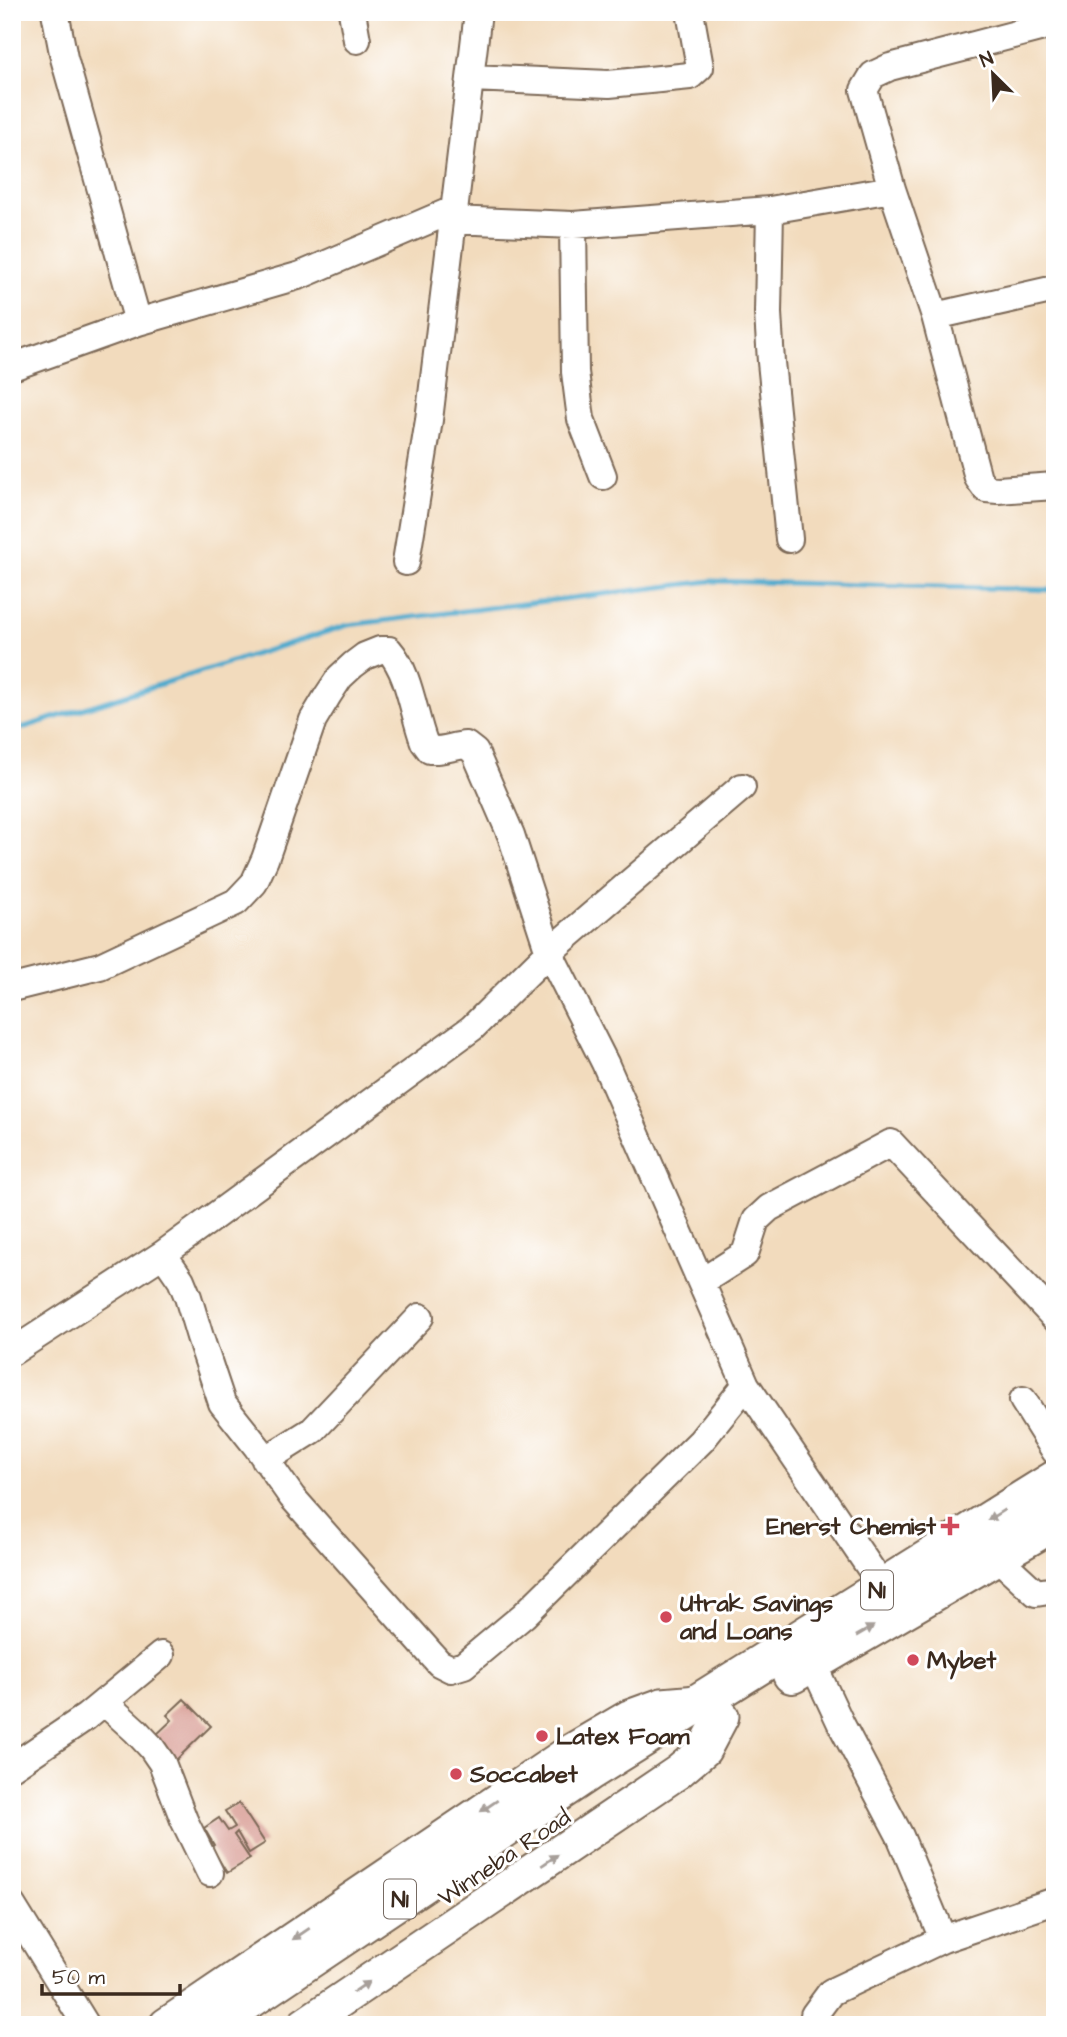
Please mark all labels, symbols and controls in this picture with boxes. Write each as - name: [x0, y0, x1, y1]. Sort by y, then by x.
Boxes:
- north arrow: [958, 38, 1028, 108]
- text: N: [976, 45, 998, 75]
- one-way arrow: [987, 1508, 1006, 1521]
- place label: Enerst Chemist: [766, 1510, 936, 1544]
- marker: Enerst Chemist: [942, 1518, 958, 1534]
- road number: N1: [861, 1570, 893, 1610]
- place label: Utrak Savings and Loans: [679, 1587, 833, 1649]
- marker: Utrak Savings and Loans: [658, 1609, 674, 1625]
- one-way arrow: [855, 1626, 875, 1638]
- place label: Mybet: [927, 1644, 996, 1680]
- marker: Mybet: [905, 1652, 921, 1668]
- place label: Latex Foam: [556, 1720, 690, 1754]
- marker: Latex Foam: [534, 1728, 550, 1744]
- place label: Soccabet: [469, 1758, 578, 1792]
- marker: Soccabet: [448, 1766, 464, 1782]
- one-way arrow: [480, 1799, 498, 1813]
- street label: Winneba Road: [431, 1801, 578, 1915]
- one-way arrow: [540, 1854, 559, 1867]
- road number: N1: [384, 1880, 416, 1918]
- one-way arrow: [292, 1927, 310, 1941]
- scale bar: [42, 1953, 180, 1997]
- text: 50 m: [52, 1963, 106, 1992]
- one-way arrow: [352, 1980, 370, 1994]

